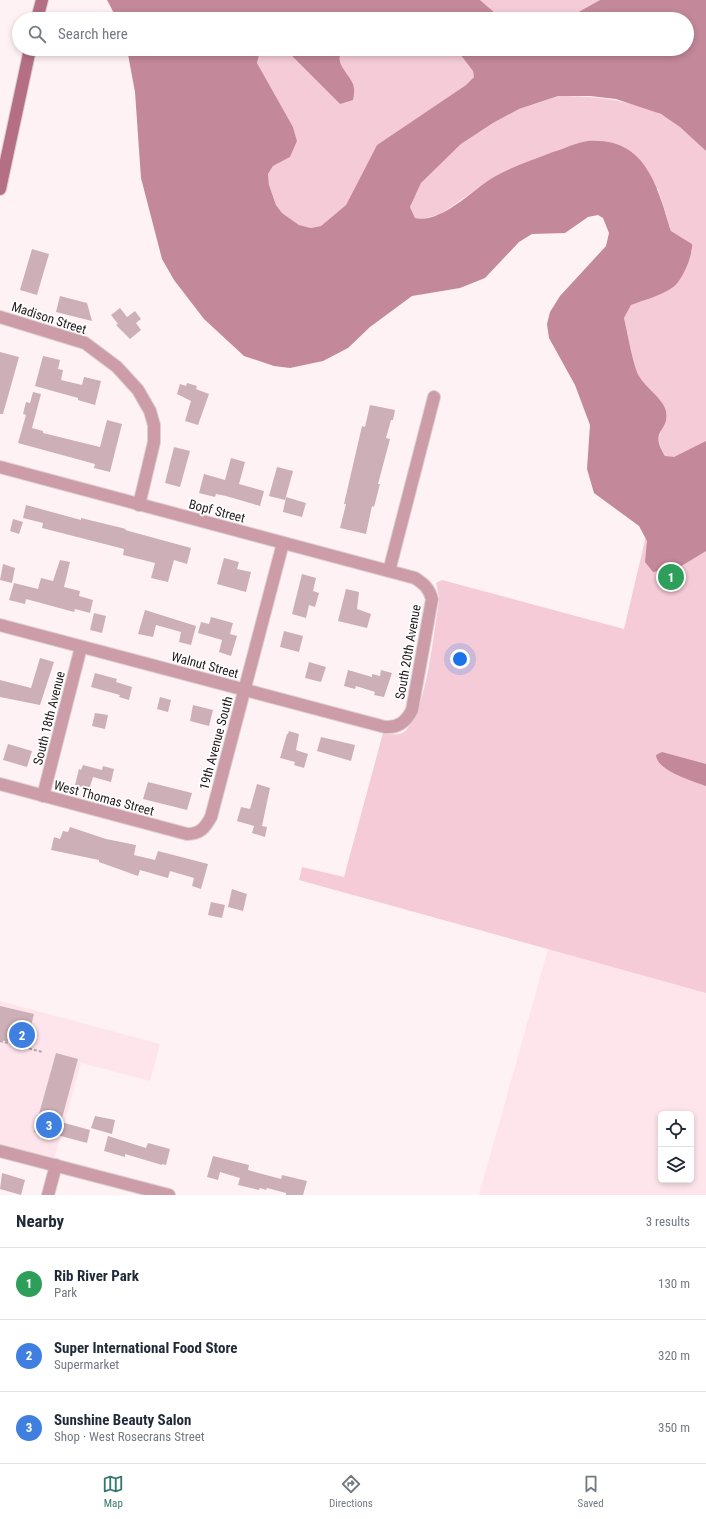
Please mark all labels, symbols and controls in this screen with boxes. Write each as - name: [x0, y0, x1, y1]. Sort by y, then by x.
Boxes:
- search box: [12, 12, 694, 56]
- icon: search: [26, 23, 48, 45]
- text: Search here: [58, 25, 128, 43]
- street label: Madison Street: [10, 299, 88, 337]
- street label: Bopf Street: [187, 496, 247, 526]
- pin: 1: [658, 562, 684, 592]
- street label: South 20th Avenue: [392, 603, 424, 701]
- street label: Walnut Street: [170, 649, 240, 681]
- your location: [450, 649, 470, 669]
- street label: South 18th Avenue: [30, 670, 68, 766]
- street label: 19th Avenue South: [196, 695, 236, 791]
- street label: West Thomas Street: [52, 777, 156, 819]
- pin: 2: [9, 1020, 35, 1050]
- pin: 3: [36, 1110, 62, 1140]
- map controls: [658, 1111, 694, 1183]
- button: locate: [658, 1111, 694, 1147]
- button: layers: [658, 1147, 694, 1183]
- text: Nearby: [16, 1211, 64, 1231]
- text: 3 results: [646, 1214, 690, 1229]
- text: Rib River Park: [54, 1267, 139, 1285]
- text: 1: [26, 1276, 32, 1291]
- text: 130 m: [658, 1276, 690, 1291]
- text: Park: [54, 1285, 77, 1300]
- text: Super International Food Store: [54, 1339, 237, 1357]
- text: 2: [26, 1348, 32, 1363]
- text: 320 m: [658, 1348, 690, 1363]
- text: Supermarket: [54, 1357, 119, 1372]
- text: Sunshine Beauty Salon: [54, 1411, 191, 1429]
- text: 3: [26, 1420, 32, 1435]
- text: 350 m: [658, 1420, 690, 1435]
- text: Shop · West Rosecrans Street: [54, 1429, 205, 1444]
- tab: Map: [102, 1473, 124, 1510]
- tab: Directions: [329, 1473, 373, 1510]
- tab: Saved: [578, 1473, 604, 1510]

